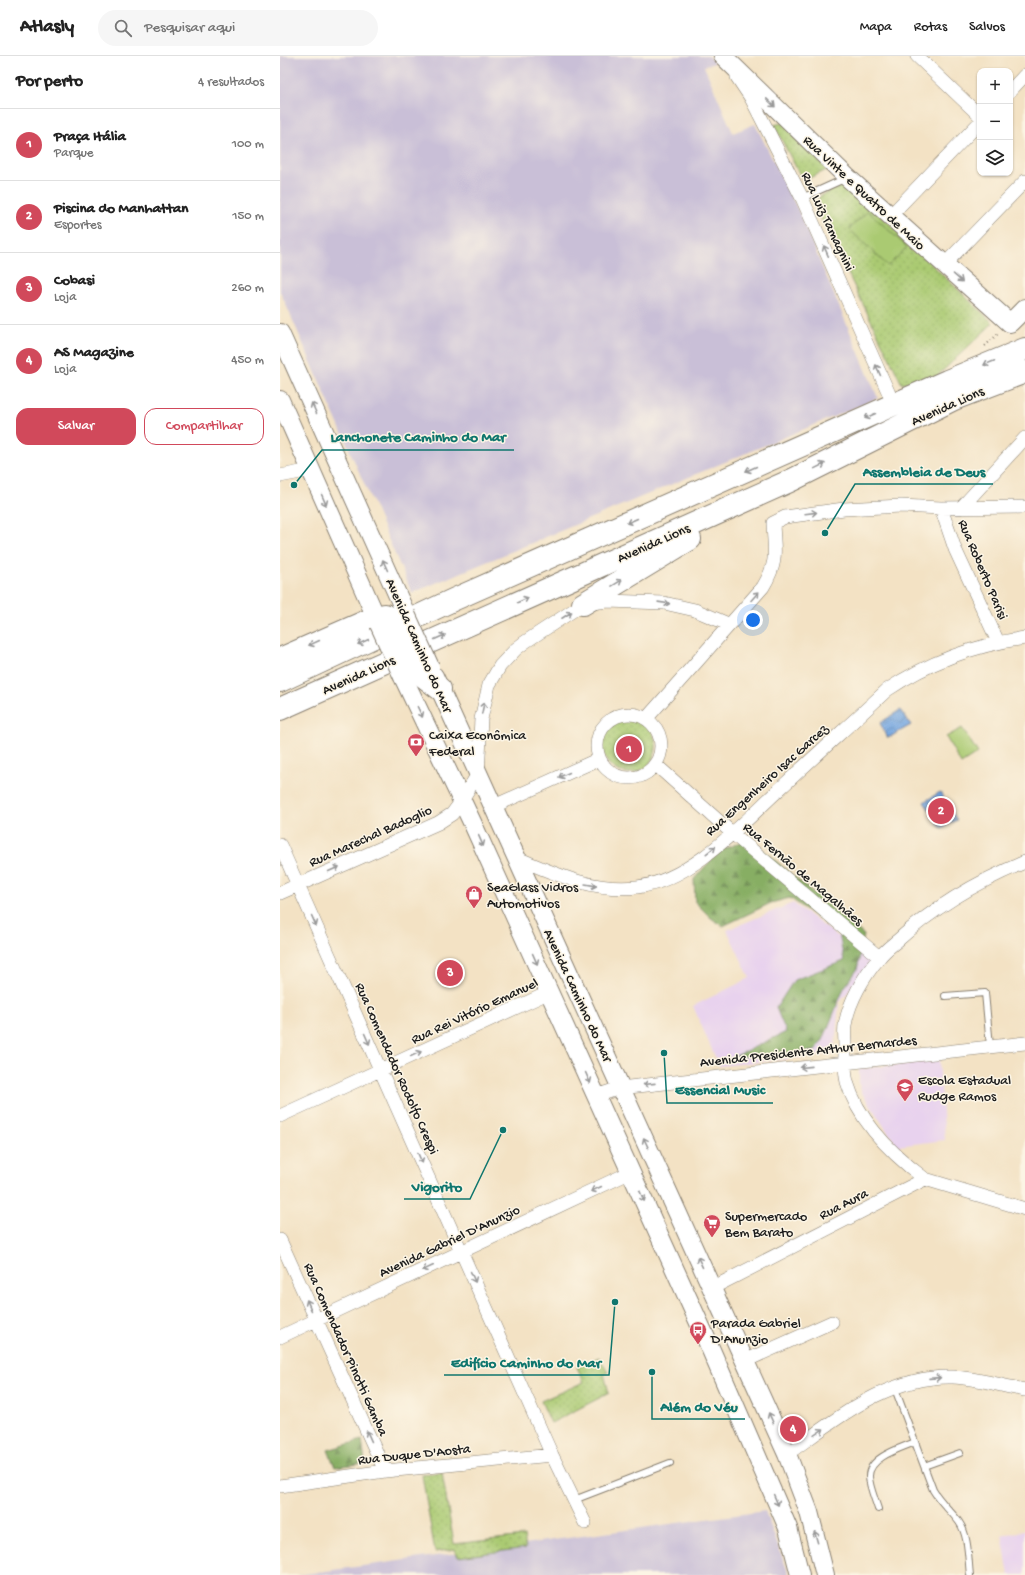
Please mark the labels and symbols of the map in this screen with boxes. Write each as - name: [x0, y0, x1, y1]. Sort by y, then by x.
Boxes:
- one-way arrow: [766, 98, 776, 108]
- street label: Rua Vinte e Quatro de Maio: [799, 133, 928, 255]
- street label: Rua Luiz Tamagnini: [796, 170, 857, 274]
- one-way arrow: [821, 245, 829, 257]
- one-way arrow: [953, 273, 964, 282]
- one-way arrow: [983, 360, 995, 368]
- one-way arrow: [874, 364, 881, 376]
- street label: Avenida Lions: [909, 383, 988, 431]
- one-way arrow: [310, 403, 317, 415]
- one-way arrow: [865, 413, 877, 420]
- callout: Lanchonete Caminho do Mar: [322, 423, 514, 450]
- text: Lanchonete Caminho do Mar: [330, 429, 507, 447]
- callout: Assembleia de Deus: [855, 457, 993, 484]
- one-way arrow: [814, 462, 826, 469]
- text: Assembleia de Deus: [862, 464, 987, 482]
- one-way arrow: [746, 465, 758, 473]
- one-way arrow: [321, 493, 328, 505]
- one-way arrow: [804, 510, 817, 517]
- street label: Rua Roberto Parisi: [953, 517, 1010, 623]
- one-way arrow: [627, 518, 639, 525]
- street label: Avenida Lions: [615, 520, 694, 568]
- one-way arrow: [381, 560, 388, 572]
- street label: Avenida Caminho do Mar: [380, 576, 455, 717]
- one-way arrow: [611, 579, 623, 587]
- one-way arrow: [750, 591, 760, 601]
- one-way arrow: [516, 596, 528, 604]
- one-way arrow: [657, 600, 670, 607]
- one-way arrow: [561, 610, 573, 618]
- your location: [743, 610, 763, 630]
- one-way arrow: [434, 633, 446, 640]
- one-way arrow: [357, 639, 369, 646]
- one-way arrow: [309, 640, 321, 647]
- street label: Avenida Lions: [320, 652, 399, 700]
- one-way arrow: [480, 701, 488, 714]
- one-way arrow: [417, 706, 424, 718]
- street label: Rua Engenheiro Isac Garcez: [703, 721, 833, 841]
- place label: Caixa Econômica Federal: [428, 728, 527, 761]
- bank icon: Caixa Econômica Federal: [406, 732, 426, 757]
- pin: 1: [616, 734, 642, 764]
- one-way arrow: [558, 772, 570, 779]
- pin: 2: [928, 796, 954, 826]
- street label: Rua Marechal Badoglio: [307, 802, 435, 872]
- street label: Rua Fernão de Magalhães: [739, 820, 867, 931]
- one-way arrow: [478, 834, 485, 846]
- one-way arrow: [706, 846, 717, 854]
- one-way arrow: [328, 865, 340, 872]
- place label: SeaGlass Vidros Automotivos: [487, 880, 579, 913]
- one-way arrow: [584, 881, 597, 889]
- shop icon: SeaGlass Vidros Automotivos: [464, 884, 484, 909]
- one-way arrow: [311, 914, 318, 926]
- street label: Avenida Caminho do Mar: [538, 927, 616, 1066]
- one-way arrow: [532, 953, 539, 965]
- pin: 3: [437, 958, 463, 988]
- street label: Rua Rei Vitório Emanuel: [409, 975, 541, 1049]
- street label: Rua Comendador Rodolfo Crespi: [350, 980, 441, 1158]
- one-way arrow: [364, 1033, 371, 1045]
- street label: Avenida Presidente Arthur Bernardes: [699, 1033, 918, 1072]
- one-way arrow: [410, 1050, 422, 1057]
- one-way arrow: [800, 1063, 813, 1071]
- one-way arrow: [585, 1071, 592, 1083]
- place label: Escola Estadual Rudge Ramos: [918, 1073, 1011, 1106]
- callout: Essencial Music: [667, 1076, 773, 1103]
- school or university icon: Escola Estadual Rudge Ramos: [895, 1077, 915, 1102]
- one-way arrow: [643, 1081, 656, 1088]
- text: Essencial Music: [675, 1082, 766, 1100]
- one-way arrow: [642, 1138, 649, 1150]
- one-way arrow: [417, 1152, 424, 1164]
- callout: Vigorito: [404, 1172, 470, 1199]
- text: Vigorito: [411, 1179, 462, 1197]
- street label: Rua Aura: [817, 1185, 872, 1225]
- one-way arrow: [590, 1186, 602, 1193]
- one-way arrow: [639, 1190, 646, 1202]
- street label: Avenida Gabriel D'Anunzio: [377, 1202, 523, 1282]
- place label: Supermercado Bem Barato: [724, 1209, 807, 1242]
- supermarket icon: Supermercado Bem Barato: [702, 1213, 722, 1238]
- one-way arrow: [696, 1256, 703, 1268]
- street label: Rua Comendador Pinotti Gamba: [299, 1261, 391, 1440]
- one-way arrow: [422, 1265, 434, 1272]
- one-way arrow: [470, 1270, 477, 1282]
- one-way arrow: [305, 1299, 312, 1311]
- place label: Parada Gabriel D'Anunzio: [710, 1316, 801, 1349]
- bus stop icon: Parada Gabriel D'Anunzio: [688, 1320, 708, 1345]
- callout: Edifício Caminho do Mar: [444, 1348, 609, 1375]
- text: Edifício Caminho do Mar: [451, 1355, 603, 1373]
- one-way arrow: [928, 1375, 941, 1382]
- callout: Além do Véu: [652, 1392, 745, 1419]
- text: Além do Véu: [659, 1399, 739, 1417]
- one-way arrow: [767, 1413, 774, 1425]
- pin: 4: [780, 1414, 806, 1444]
- one-way arrow: [813, 1428, 824, 1436]
- one-way arrow: [365, 1430, 372, 1442]
- street label: Rua Duque D'Aosta: [357, 1441, 473, 1470]
- one-way arrow: [773, 1494, 780, 1506]
- one-way arrow: [812, 1531, 819, 1544]

